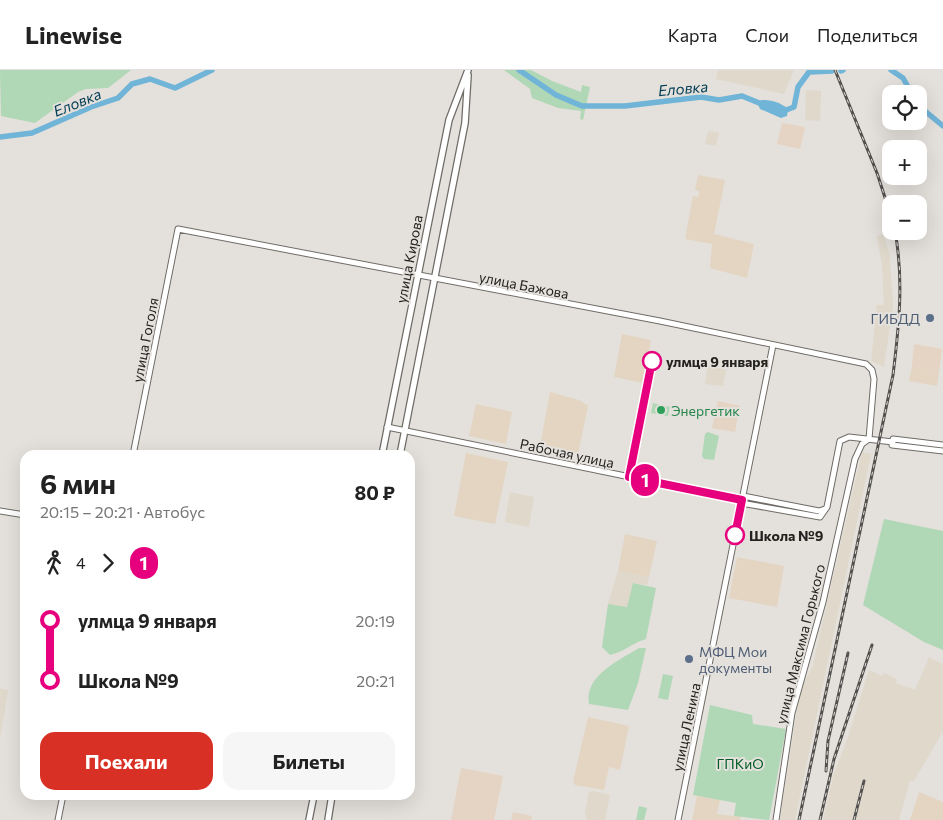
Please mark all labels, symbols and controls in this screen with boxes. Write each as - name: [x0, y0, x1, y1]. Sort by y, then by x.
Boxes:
- text: Linewise: [25, 20, 122, 49]
- text: Карта: [668, 24, 717, 46]
- text: Слои: [745, 24, 789, 46]
- text: Поделиться: [817, 24, 918, 46]
- water label: Еловка: [657, 77, 709, 99]
- water label: Еловка: [50, 84, 104, 120]
- map controls: [882, 85, 927, 240]
- button: locate: [882, 85, 927, 130]
- button: +: [882, 140, 927, 185]
- button: −: [882, 195, 927, 240]
- street label: улица Кирова: [392, 213, 426, 305]
- street label: улица Бажова: [478, 268, 570, 302]
- street label: улица Гоголя: [128, 296, 162, 384]
- place label: ГИБДД: [871, 310, 920, 327]
- marker: ГИБДД: [924, 312, 936, 324]
- marker: улмца 9 января: [642, 351, 662, 371]
- place label: улмца 9 января: [666, 353, 768, 370]
- place label: Энергетик: [671, 402, 740, 419]
- marker: Энергетик: [655, 404, 667, 416]
- street label: Рабочая улица: [518, 435, 616, 471]
- line badge: 1: [629, 464, 661, 496]
- text: 6 мин: [40, 466, 116, 500]
- text: 1: [641, 469, 649, 491]
- text: 80 ₽: [354, 481, 395, 504]
- text: 20:15 – 20:21 · Автобус: [40, 502, 205, 521]
- marker: Школа №9: [725, 525, 745, 545]
- place label: Школа №9: [749, 527, 824, 544]
- icon: walk: [40, 549, 68, 577]
- icon: forward: [94, 549, 122, 577]
- text: 1: [140, 552, 148, 574]
- text: 4: [76, 553, 86, 572]
- street label: улица Максима Горького: [772, 562, 828, 726]
- text: улмца 9 января: [78, 609, 217, 632]
- text: 20:19: [355, 611, 395, 630]
- place label: МФЦ Мои документы: [699, 643, 772, 676]
- marker: МФЦ Мои документы: [683, 653, 695, 665]
- text: Школа №9: [78, 669, 179, 692]
- text: 20:21: [356, 671, 395, 690]
- street label: улица Ленина: [668, 681, 704, 773]
- button: Поехали: [40, 732, 213, 790]
- button: Билеты: [223, 732, 395, 790]
- park label: ГПКиО: [716, 755, 764, 772]

